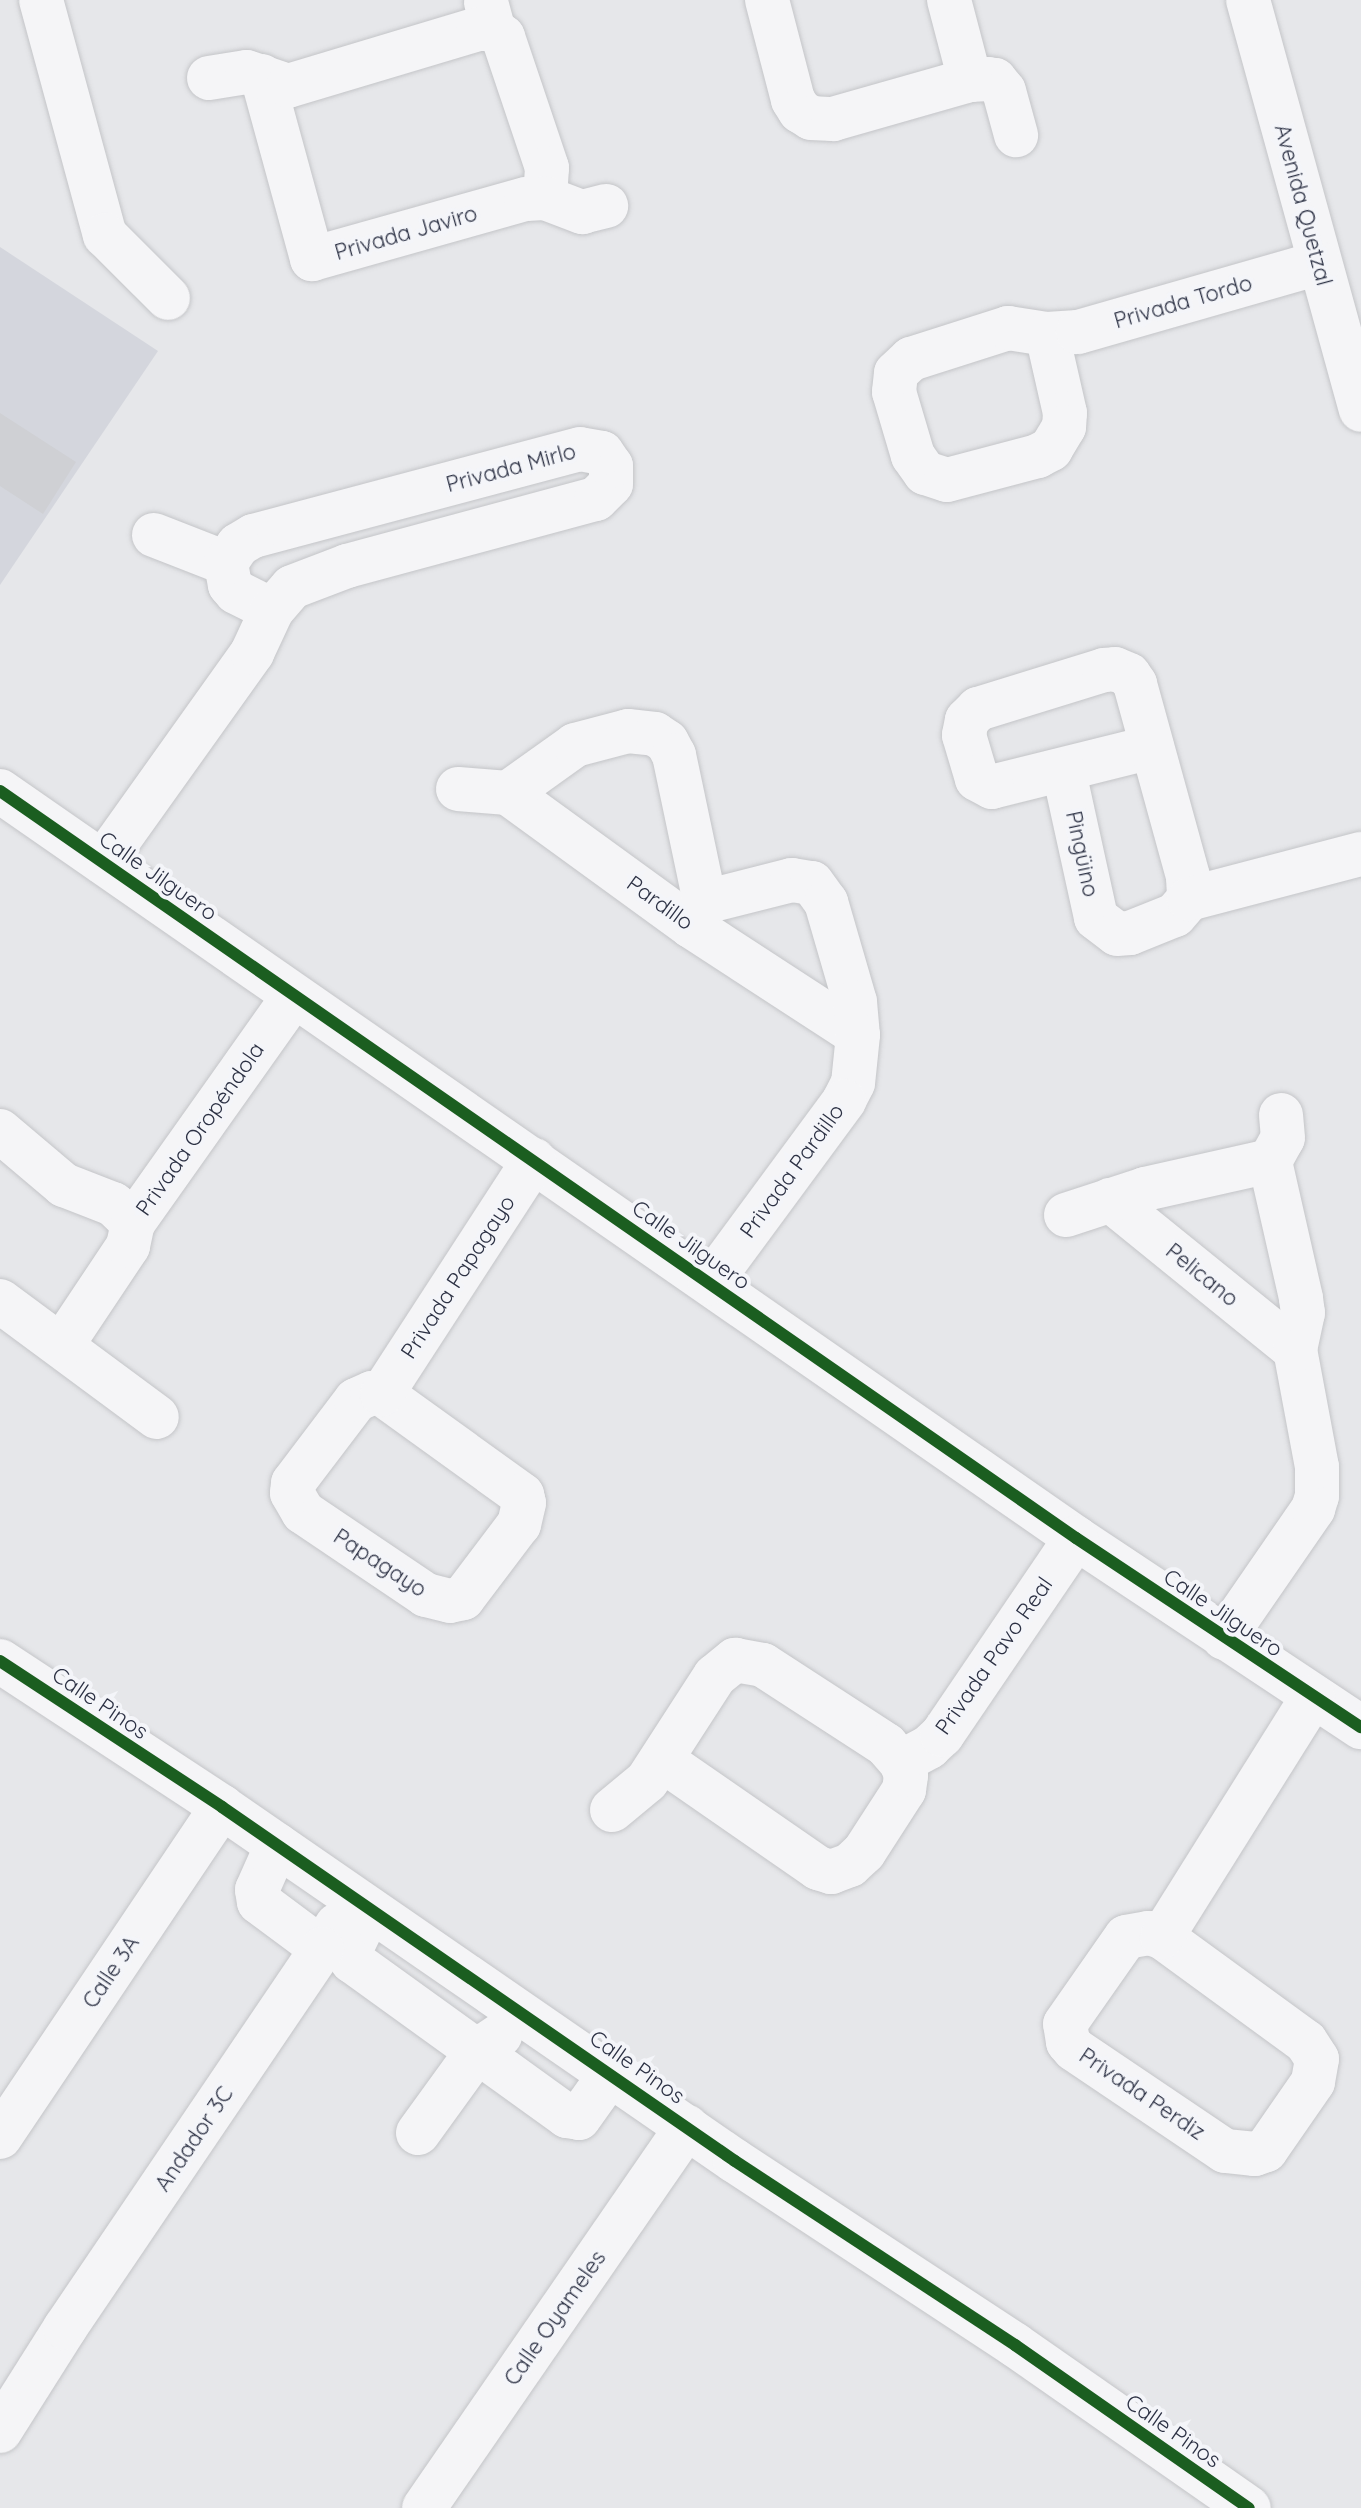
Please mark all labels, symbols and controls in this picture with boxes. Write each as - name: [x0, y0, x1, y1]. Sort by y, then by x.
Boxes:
- street label: Avenida Quetzal: [1269, 121, 1337, 289]
- street label: Privada Javiro: [332, 200, 480, 266]
- street label: Privada Tordo: [1111, 270, 1255, 334]
- street label: Privada Mirlo: [443, 438, 579, 498]
- street label: Pingüino: [1060, 809, 1104, 899]
- street label: Calle Jilguero: [94, 826, 222, 926]
- street label: Pardillo: [622, 870, 698, 936]
- street label: Privada Oropéndola: [130, 1037, 270, 1221]
- street label: Privada Pardillo: [734, 1099, 850, 1243]
- street label: Privada Papagayo: [395, 1190, 521, 1364]
- street label: Calle Jilguero: [627, 1195, 755, 1295]
- street label: Pelicano: [1160, 1238, 1244, 1312]
- street label: Papagayo: [329, 1523, 431, 1603]
- street label: Calle Jilguero: [1158, 1563, 1288, 1663]
- street label: Privada Pavo Real: [930, 1572, 1058, 1740]
- street label: Calle Pinos: [47, 1661, 153, 1745]
- street label: Calle 3A: [77, 1931, 145, 2013]
- street label: Calle Pinos: [584, 2025, 690, 2109]
- street label: Privada Perdiz: [1074, 2042, 1210, 2146]
- street label: Andador 3C: [149, 2082, 239, 2196]
- street label: Calle Oyameles: [499, 2245, 611, 2391]
- street label: Calle Pinos: [1120, 2389, 1226, 2473]

